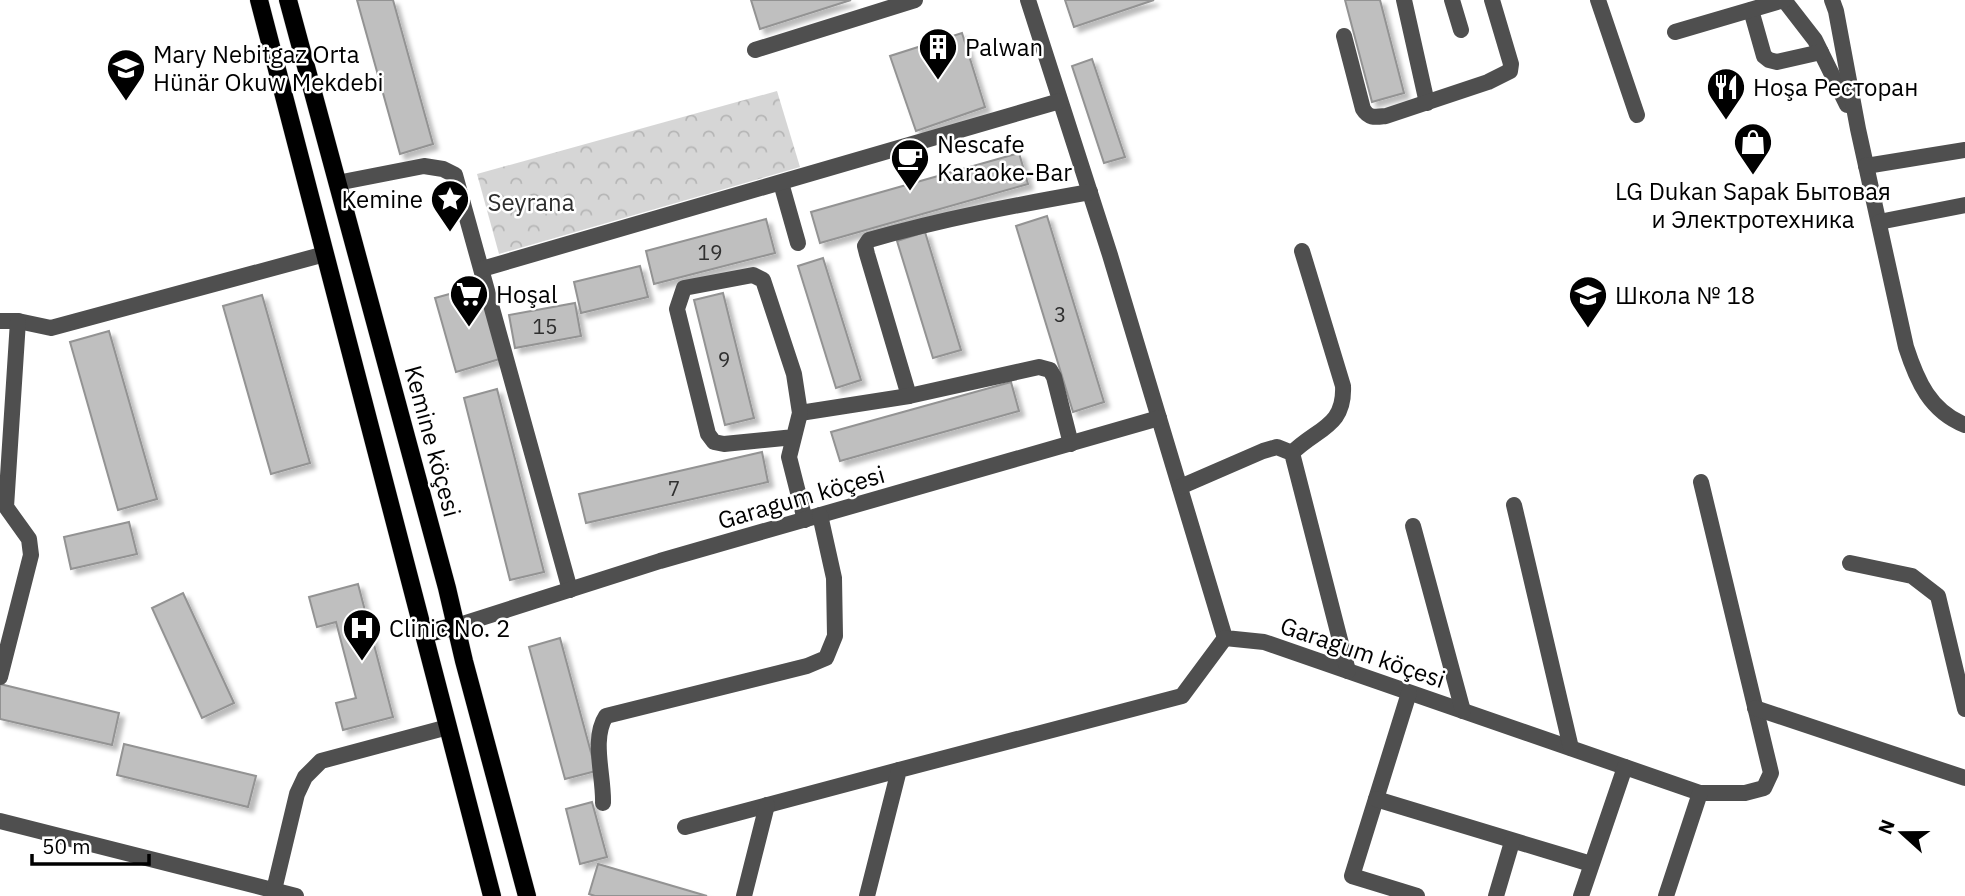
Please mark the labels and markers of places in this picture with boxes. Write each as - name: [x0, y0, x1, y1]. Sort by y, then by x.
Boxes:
- building icon: Palwan: [917, 26, 959, 81]
- place label: Palwan: [965, 31, 1043, 63]
- place label: Mary Nebitgaz Orta Hünär Okuw Mekdebi: [153, 38, 384, 98]
- school or university icon: Mary Nebitgaz Orta Hünär Okuw Mekdebi: [105, 47, 147, 102]
- restaurant icon: Hoşa Ресторан: [1705, 66, 1747, 121]
- place label: Hoşa Ресторан: [1753, 71, 1918, 103]
- shop icon: LG Dukan Sapak Бытовая и Электротехника: [1732, 121, 1774, 176]
- place label: Nescafe Karaoke-Bar: [937, 128, 1072, 188]
- cafe icon: Nescafe Karaoke-Bar: [889, 137, 931, 192]
- place label: LG Dukan Sapak Бытовая и Электротехника: [1615, 175, 1891, 235]
- place icon: Kemine: [429, 178, 471, 233]
- place label: Kemine: [341, 183, 423, 215]
- supermarket icon: Hoşal: [448, 273, 490, 328]
- school or university icon: Школа № 18: [1567, 274, 1609, 329]
- place label: Hoşal: [496, 278, 557, 310]
- place label: Школа № 18: [1615, 279, 1755, 311]
- hospital icon: Clinic No. 2: [341, 607, 383, 662]
- place label: Clinic No. 2: [389, 612, 510, 644]

